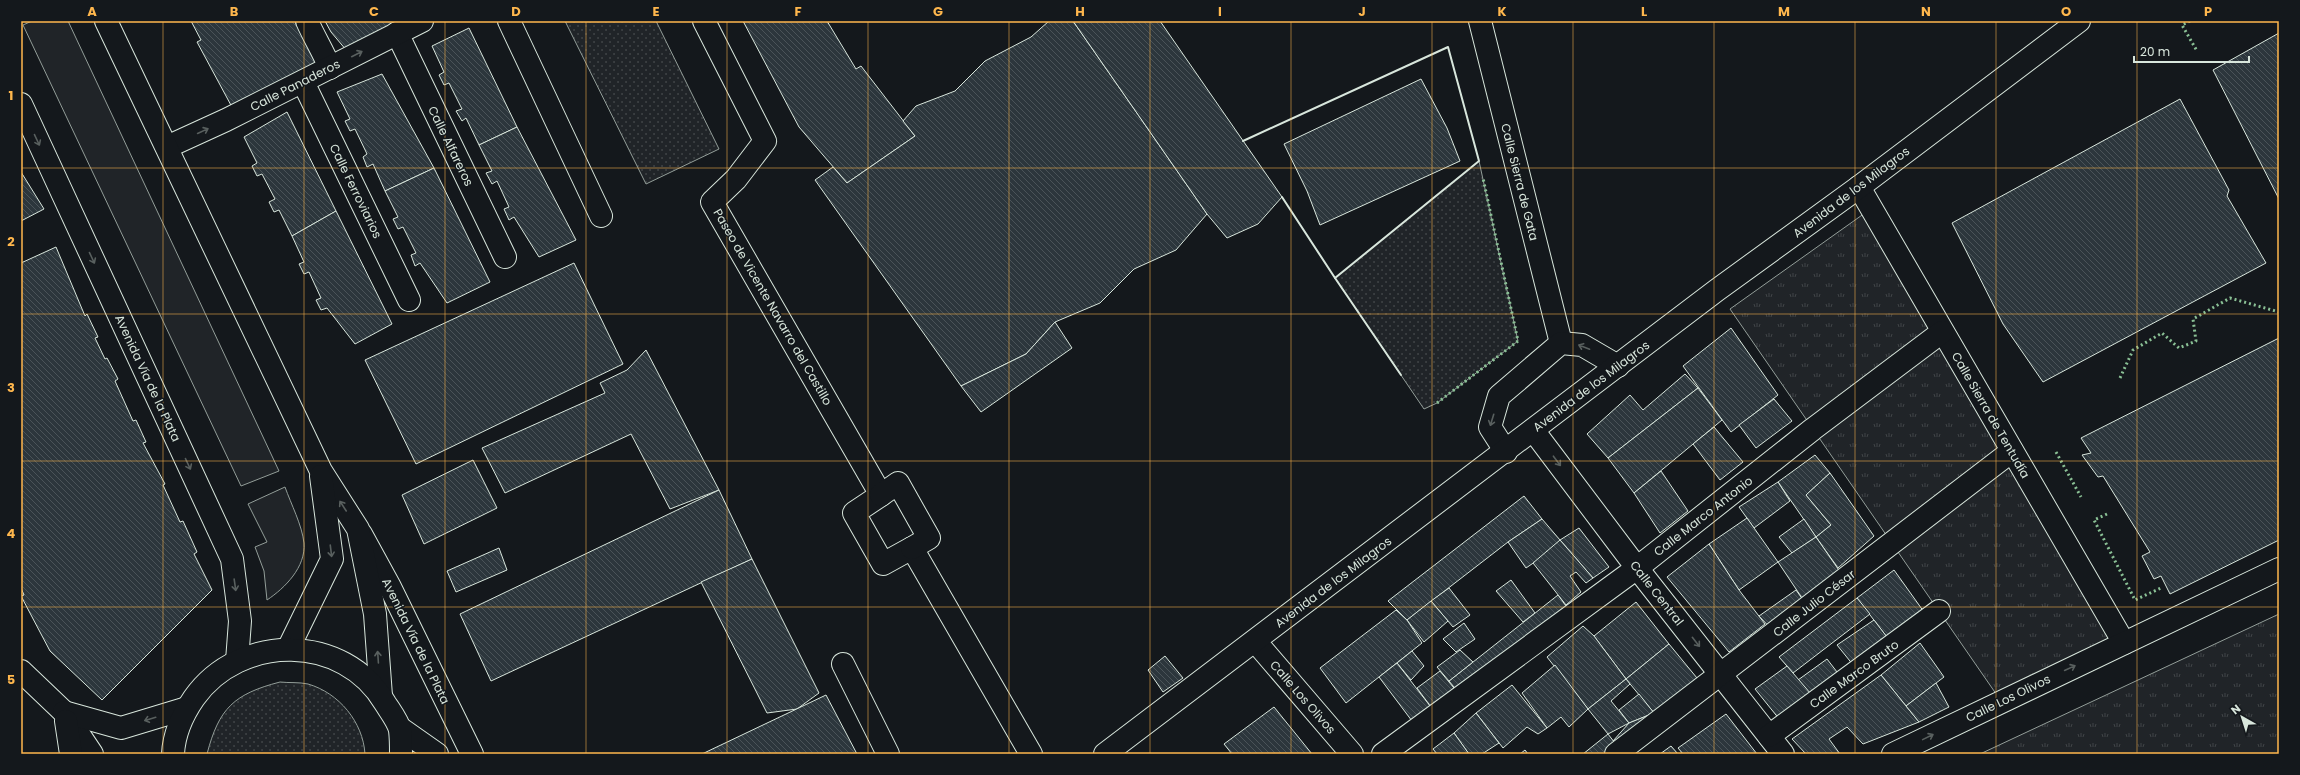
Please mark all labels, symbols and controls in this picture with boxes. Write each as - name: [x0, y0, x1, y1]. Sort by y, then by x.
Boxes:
- text: A: [87, 2, 97, 21]
- text: B: [230, 2, 239, 21]
- text: C: [369, 2, 379, 21]
- text: D: [511, 2, 521, 21]
- text: E: [652, 2, 660, 21]
- text: F: [794, 2, 802, 21]
- text: G: [933, 2, 943, 21]
- text: H: [1075, 2, 1085, 21]
- text: I: [1218, 2, 1222, 21]
- text: J: [1358, 2, 1366, 21]
- text: K: [1497, 2, 1507, 21]
- text: L: [1641, 2, 1647, 21]
- text: M: [1778, 2, 1790, 21]
- text: N: [1921, 2, 1931, 21]
- text: O: [2061, 2, 2071, 21]
- text: P: [2204, 2, 2212, 21]
- scale bar: [2134, 38, 2249, 64]
- text: 20 m: [2140, 43, 2170, 60]
- one-way arrow: [350, 50, 362, 57]
- street label: Calle Panaderos: [247, 55, 343, 115]
- text: 1: [9, 86, 13, 105]
- street label: Calle Alfareros: [424, 103, 478, 189]
- street label: Calle Sierra de Gata: [1497, 122, 1543, 242]
- one-way arrow: [196, 127, 208, 134]
- one-way arrow: [34, 133, 41, 145]
- street label: Calle Ferroviarios: [326, 141, 386, 241]
- street label: Avenida de los Milagros: [1789, 142, 1913, 242]
- street label: Paseo de Vicente Navarro del Castillo: [710, 206, 837, 409]
- text: 2: [7, 232, 15, 251]
- one-way arrow: [89, 251, 96, 263]
- street label: Avenida Vía de la Plata: [111, 312, 185, 444]
- street label: Avenida de los Milagros: [1529, 336, 1653, 436]
- one-way arrow: [1578, 343, 1590, 351]
- street label: Calle Sierra de Tentudía: [1948, 349, 2034, 481]
- text: 3: [7, 378, 15, 397]
- one-way arrow: [1488, 414, 1495, 427]
- one-way arrow: [1552, 456, 1561, 467]
- one-way arrow: [185, 458, 192, 470]
- street label: Calle Marco Antonio: [1650, 472, 1756, 560]
- one-way arrow: [339, 500, 347, 511]
- text: 4: [7, 524, 16, 543]
- street label: Avenida de los Milagros: [1271, 532, 1395, 632]
- one-way arrow: [327, 544, 335, 557]
- street label: Calle Central: [1626, 557, 1688, 629]
- street label: Calle Julio César: [1769, 565, 1859, 641]
- street label: Avenida Vía de la Plata: [378, 575, 454, 707]
- one-way arrow: [231, 578, 239, 591]
- street label: Calle Marco Bruto: [1806, 636, 1902, 712]
- one-way arrow: [1691, 637, 1700, 648]
- one-way arrow: [375, 651, 382, 664]
- street label: Calle Los Olivos: [1266, 657, 1340, 737]
- one-way arrow: [2064, 664, 2076, 671]
- text: 5: [7, 670, 15, 689]
- street label: Calle Los Olivos: [1963, 670, 2053, 726]
- north arrow: [2222, 697, 2262, 737]
- text: N: [2227, 700, 2244, 718]
- one-way arrow: [144, 716, 156, 724]
- one-way arrow: [1922, 733, 1934, 740]

